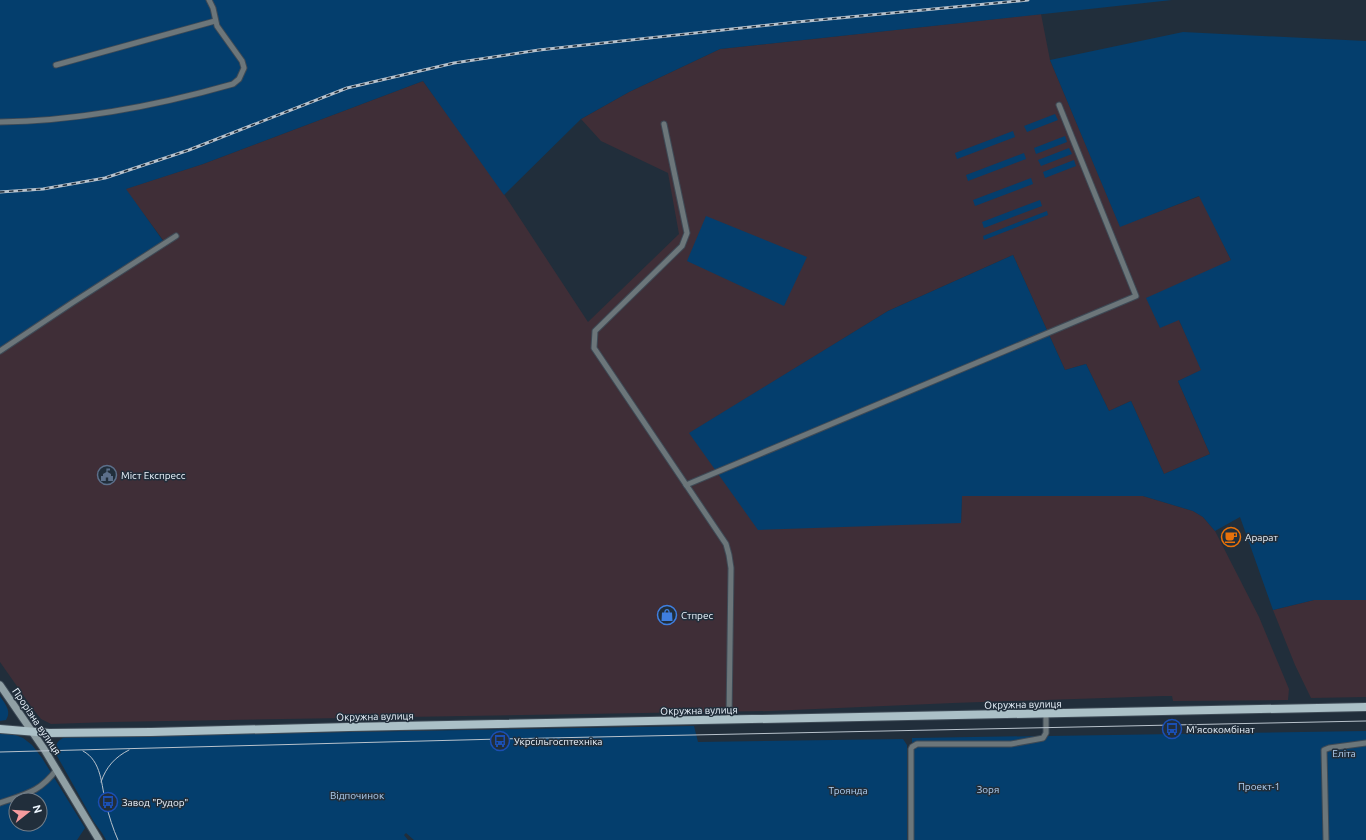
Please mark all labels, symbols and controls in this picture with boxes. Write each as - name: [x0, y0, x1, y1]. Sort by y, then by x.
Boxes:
- public building icon: Міст Експресс: [96, 464, 118, 486]
- place label: Міст Експресс: [121, 470, 186, 481]
- cafe icon: Арарат: [1220, 526, 1242, 548]
- place label: Арарат: [1245, 532, 1278, 543]
- shop icon: Стпрес: [656, 604, 678, 626]
- place label: Стпрес: [681, 610, 713, 621]
- street label: Прорізна вулиця: [10, 686, 63, 757]
- street label: Окружна вулиця: [984, 698, 1062, 711]
- street label: Окружна вулиця: [660, 704, 738, 717]
- street label: Окружна вулиця: [336, 710, 414, 723]
- bus stop icon: М'ясокомбінат: [1161, 718, 1183, 740]
- place label: М'ясокомбінат: [1186, 724, 1255, 735]
- bus stop icon: Укрсільгосптехніка: [489, 730, 511, 752]
- place label: Укрсільгосптехніка: [514, 736, 602, 747]
- park label: Еліта: [1332, 748, 1356, 759]
- park label: Проект-1: [1238, 781, 1280, 792]
- park label: Зоря: [977, 784, 999, 795]
- park label: Троянда: [828, 785, 868, 796]
- park label: Відпочинок: [330, 790, 384, 801]
- bus stop icon: Завод "Рудор": [97, 791, 119, 813]
- north arrow: [8, 792, 48, 832]
- place label: Завод "Рудор": [122, 797, 188, 808]
- text: N: [31, 803, 45, 815]

